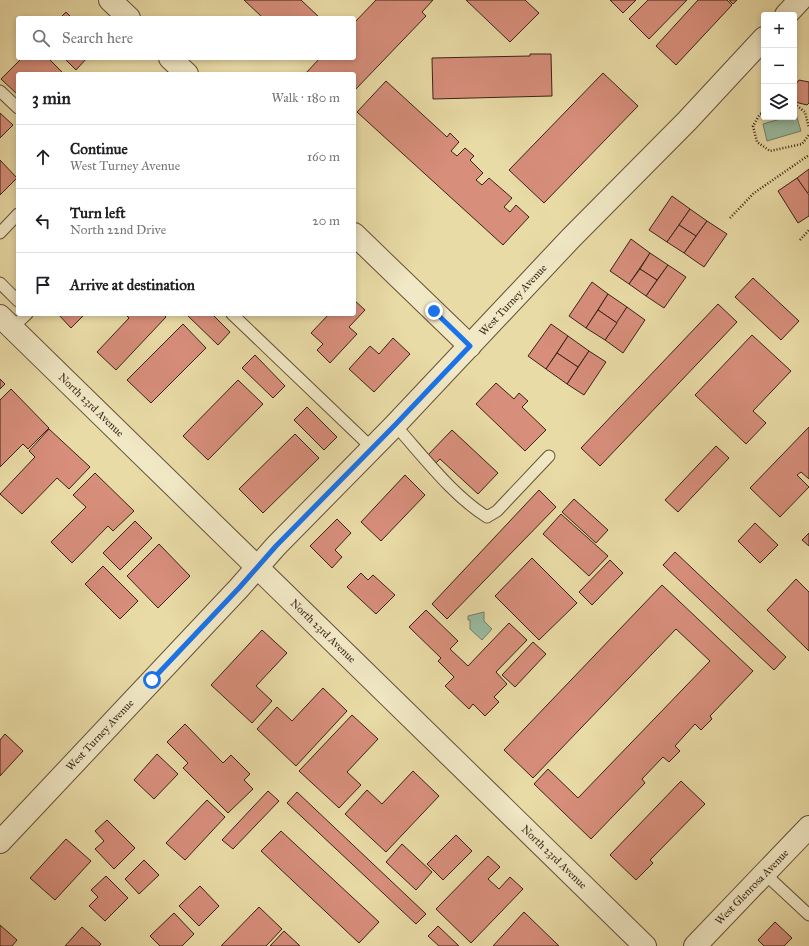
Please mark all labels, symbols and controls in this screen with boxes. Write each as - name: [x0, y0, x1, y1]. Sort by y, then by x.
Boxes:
- map controls: [761, 12, 797, 120]
- button: +: [761, 12, 797, 48]
- search box: [16, 16, 356, 60]
- icon: search: [30, 27, 52, 49]
- text: Search here: [62, 29, 133, 47]
- button: −: [761, 48, 797, 84]
- button: layers: [761, 84, 797, 120]
- text: 3 min: [32, 88, 71, 109]
- text: Walk · 180 m: [271, 90, 340, 106]
- text: Continue: [70, 140, 128, 158]
- icon: ahead: [32, 146, 54, 168]
- text: 160 m: [307, 149, 340, 165]
- text: West Turney Avenue: [70, 158, 180, 174]
- text: Turn left: [70, 204, 126, 222]
- icon: left: [32, 210, 54, 232]
- text: 20 m: [312, 213, 340, 229]
- text: North 22nd Drive: [70, 222, 166, 238]
- street label: West Turney Avenue: [476, 261, 550, 339]
- icon: arrive: [32, 274, 54, 296]
- text: Arrive at destination: [70, 276, 195, 294]
- route end: [425, 302, 443, 320]
- street label: North 23rd Avenue: [56, 370, 127, 440]
- street label: North 23rd Avenue: [288, 596, 359, 666]
- route start: [143, 671, 161, 689]
- street label: West Turney Avenue: [63, 696, 137, 774]
- street label: North 23rd Avenue: [519, 822, 590, 892]
- street label: West Glenrosa Avenue: [713, 846, 792, 928]

